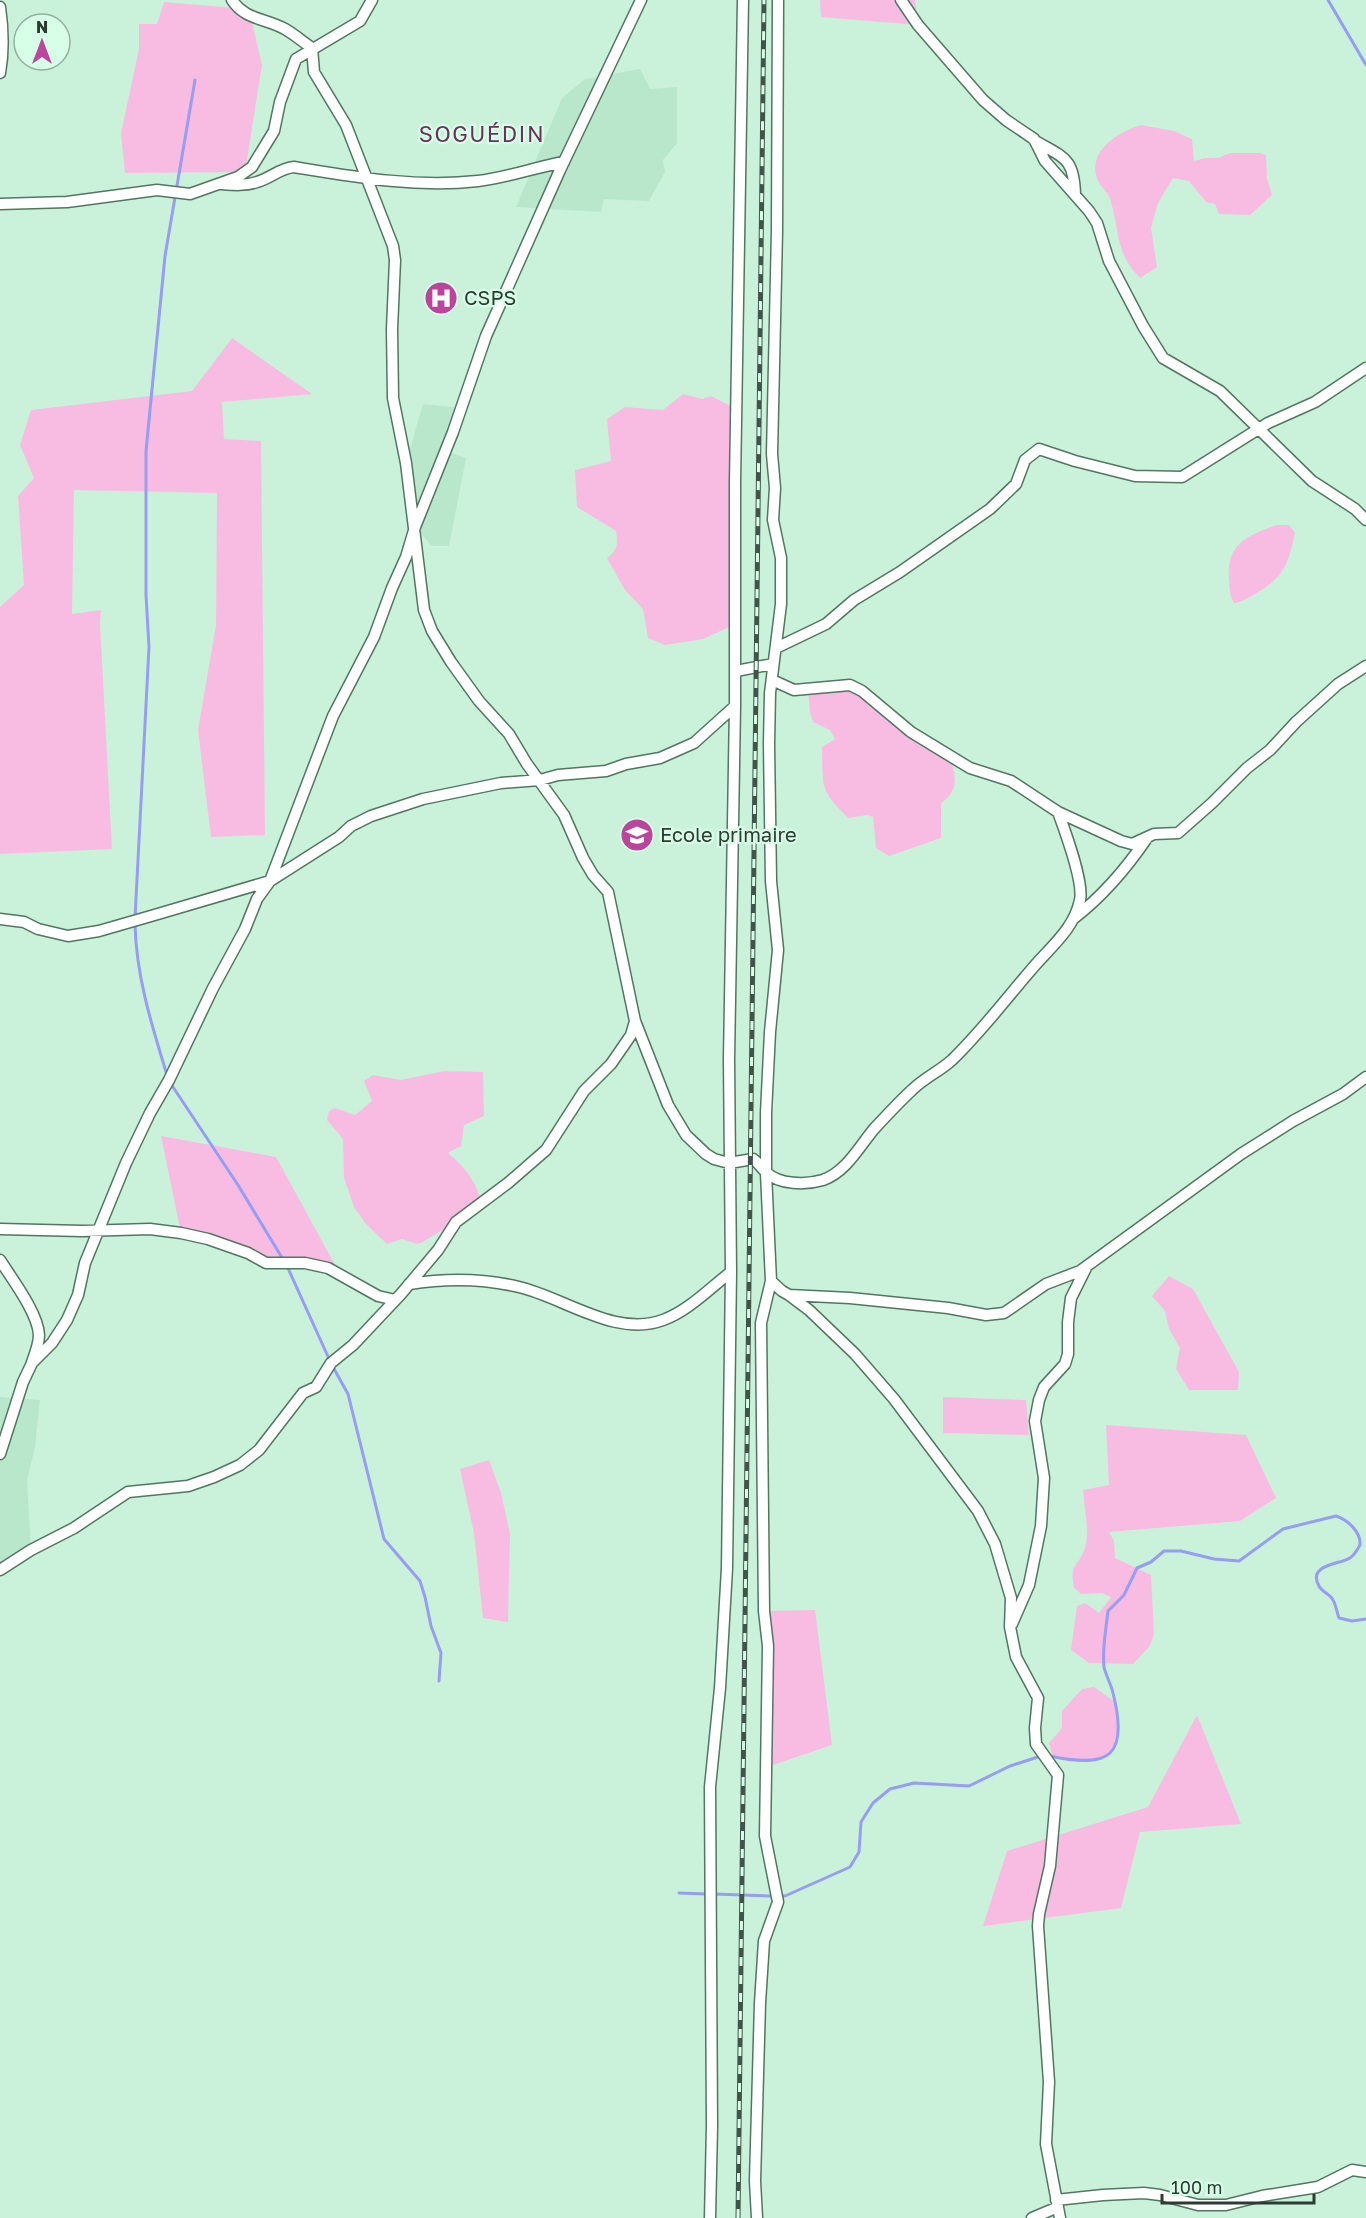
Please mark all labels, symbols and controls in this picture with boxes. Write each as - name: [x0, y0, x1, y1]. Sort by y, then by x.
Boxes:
- north arrow: [12, 12, 72, 72]
- text: N: [36, 17, 48, 37]
- district label: SOGUÉDIN: [419, 120, 545, 147]
- hospital icon: CSPS: [423, 280, 459, 316]
- place label: CSPS: [464, 285, 516, 309]
- school or university icon: Ecole primaire: [619, 817, 655, 853]
- place label: Ecole primaire: [660, 822, 797, 846]
- scale bar: [1162, 2167, 1314, 2205]
- text: 100 m: [1171, 2176, 1222, 2198]

